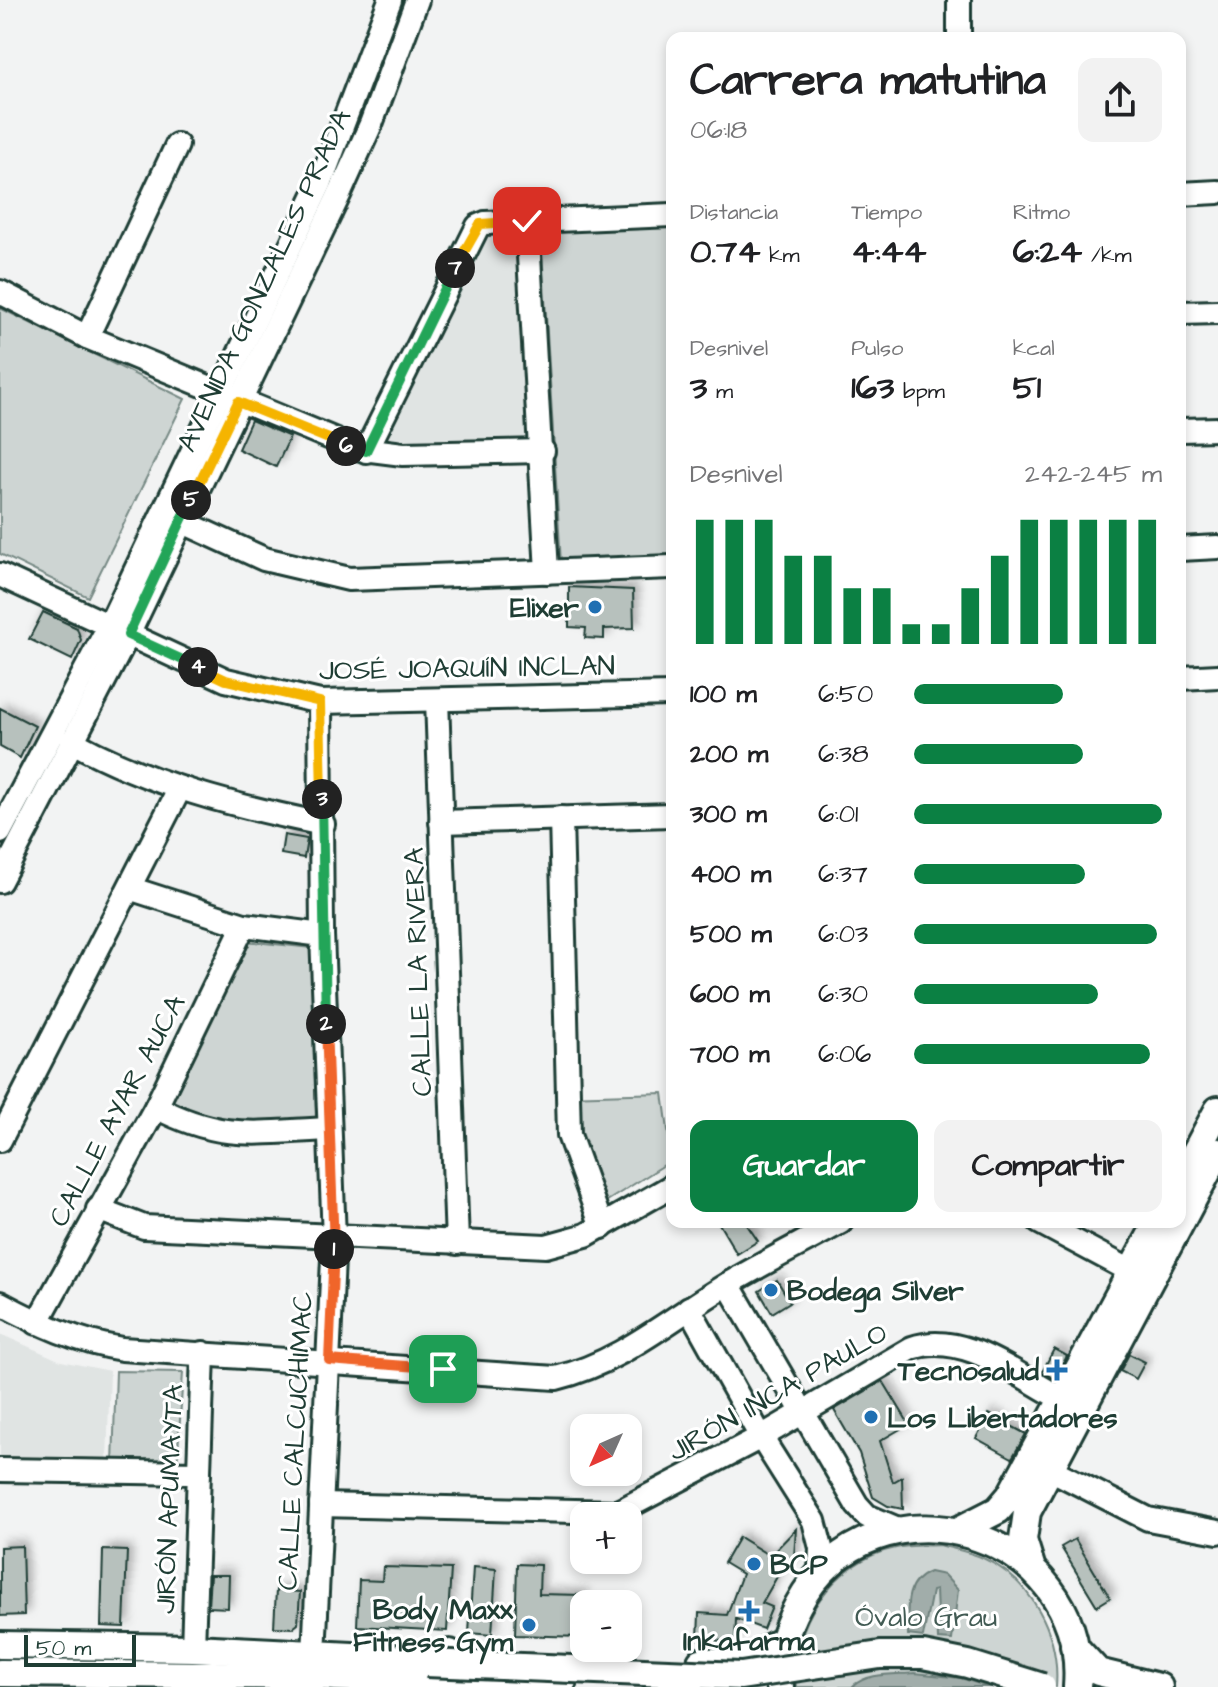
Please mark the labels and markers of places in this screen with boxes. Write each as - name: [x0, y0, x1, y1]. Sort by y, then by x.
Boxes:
- pin: [493, 187, 561, 255]
- pin: 7: [435, 248, 475, 288]
- pin: 6: [326, 426, 366, 466]
- pin: 5: [171, 480, 211, 520]
- place label: Elixer: [510, 589, 580, 628]
- marker: Elixer: [586, 598, 604, 616]
- pin: 4: [178, 647, 218, 687]
- pin: 3: [302, 779, 342, 819]
- pin: 2: [306, 1004, 346, 1044]
- pin: 1: [314, 1229, 354, 1269]
- place label: Bodega Silver: [787, 1272, 964, 1313]
- marker: Bodega Silver: [762, 1281, 780, 1299]
- pin: [409, 1335, 477, 1403]
- place label: Tecnosalud: [897, 1352, 1040, 1391]
- marker: Tecnosalud: [1046, 1359, 1068, 1381]
- place label: Los Libertadores: [887, 1399, 1118, 1438]
- marker: Los Libertadores: [862, 1408, 880, 1426]
- place label: BCP: [770, 1546, 828, 1585]
- marker: BCP: [745, 1555, 763, 1573]
- place label: Body Maxx Fitness Gym: [353, 1591, 514, 1665]
- marker: Inkafarma: [740, 1602, 758, 1620]
- marker: Body Maxx Fitness Gym: [520, 1616, 538, 1634]
- place label: Inkafarma: [683, 1622, 816, 1661]

